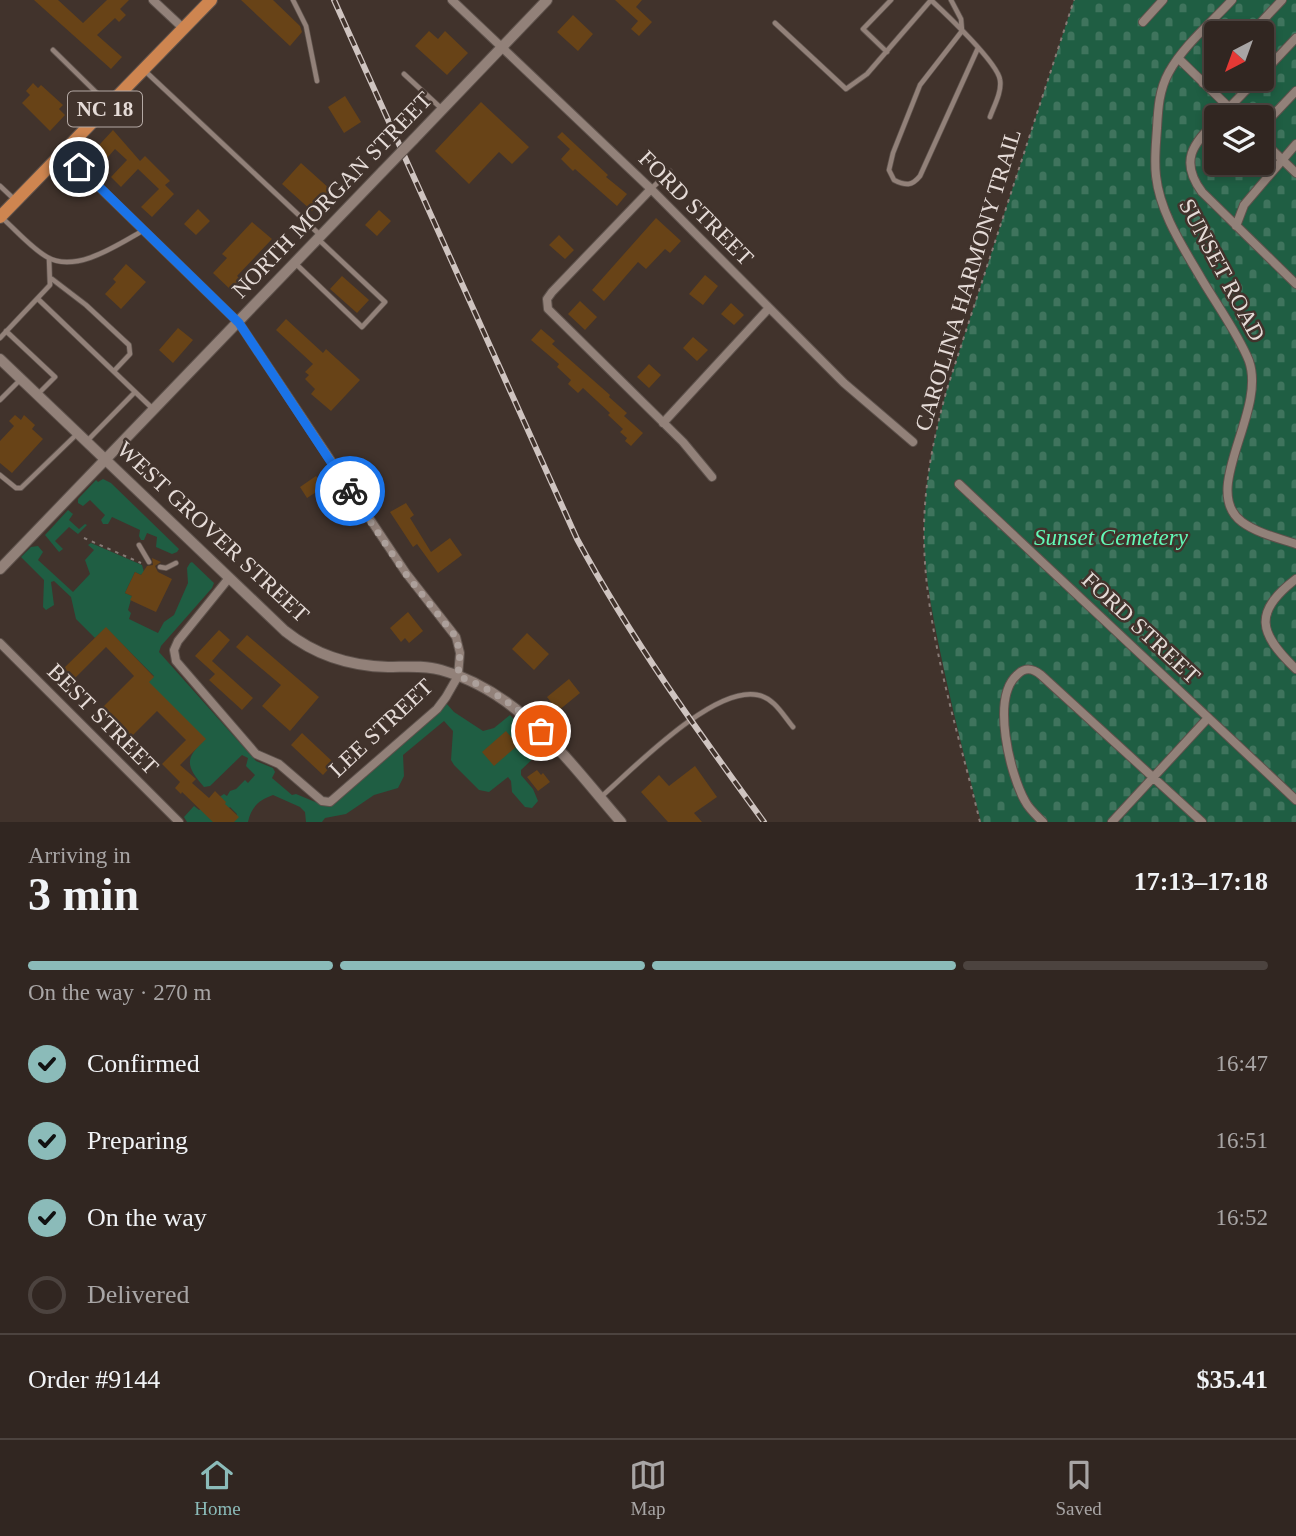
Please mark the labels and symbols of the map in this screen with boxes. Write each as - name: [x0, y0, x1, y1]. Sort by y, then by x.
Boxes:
- north arrow: [1204, 21, 1274, 91]
- street label: NORTH MORGAN STREET: [227, 87, 437, 303]
- road number: NC 18: [68, 92, 142, 126]
- street label: CAROLINA HARMONY TRAIL: [910, 126, 1026, 434]
- pin: [49, 137, 109, 197]
- street label: FORD STREET: [634, 146, 758, 270]
- street label: SUNSET ROAD: [1174, 195, 1270, 345]
- street label: WEST GROVER STREET: [112, 437, 314, 627]
- courier: [315, 456, 385, 526]
- park label: Sunset Cemetery: [1034, 525, 1189, 550]
- street label: FORD STREET: [1077, 567, 1205, 689]
- street label: BEST STREET: [43, 659, 163, 779]
- street label: LEE STREET: [324, 674, 438, 782]
- pin: [511, 701, 571, 761]

